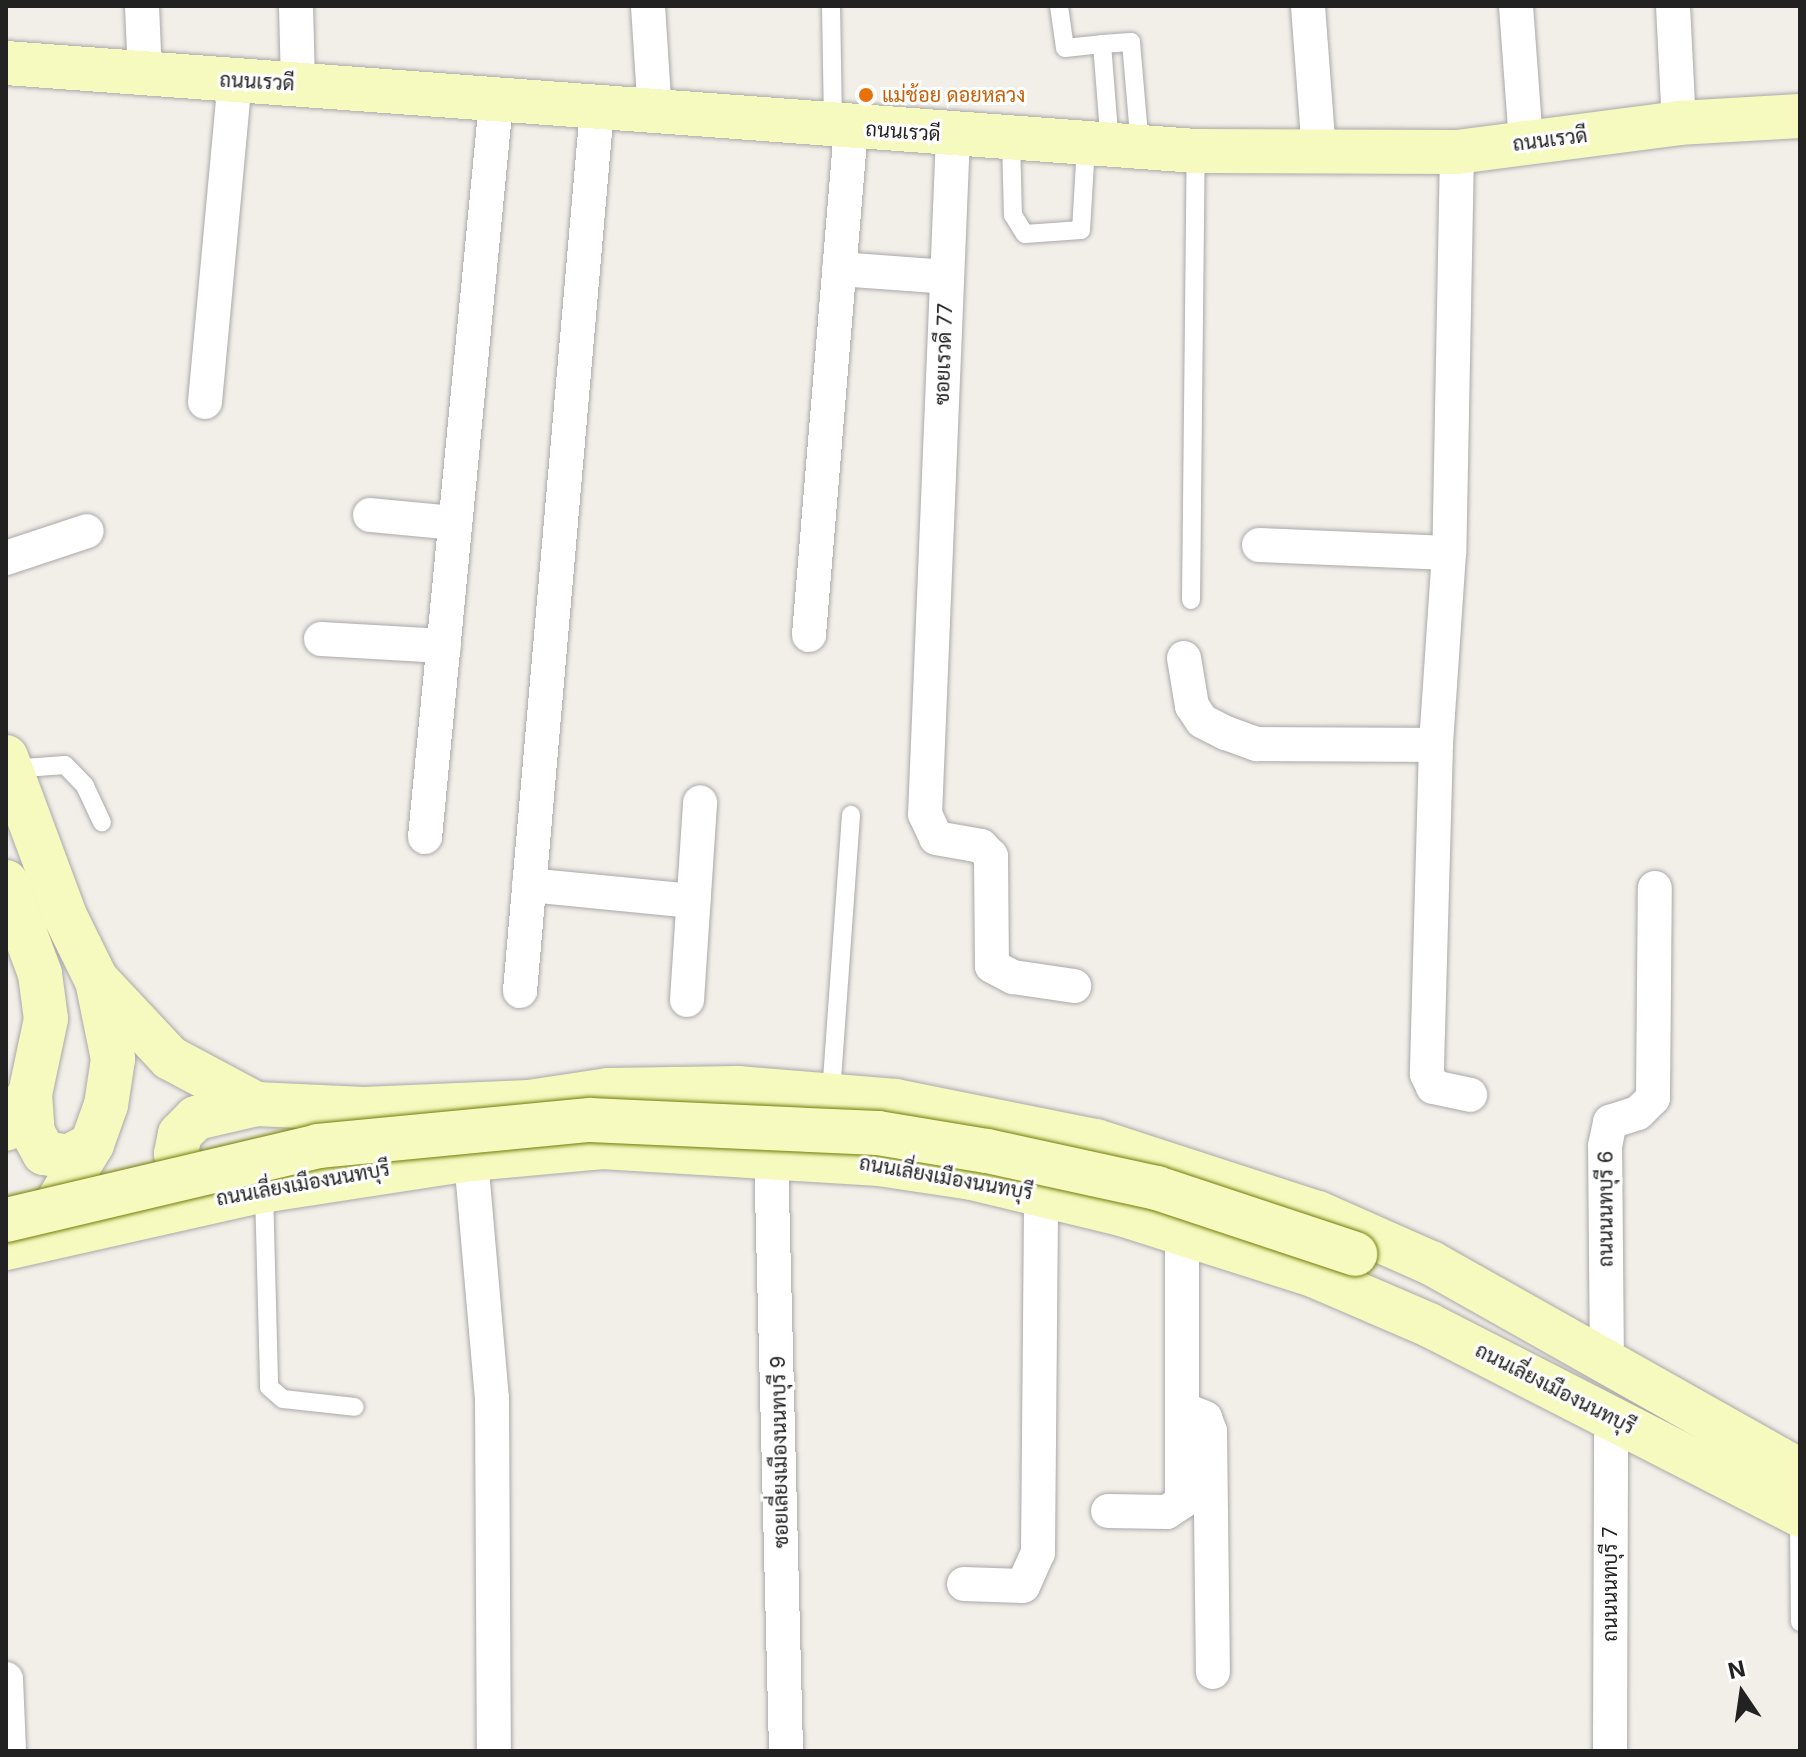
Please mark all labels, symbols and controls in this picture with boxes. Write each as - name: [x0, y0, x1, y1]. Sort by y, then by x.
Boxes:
- street label: ถนนเรวดี: [219, 68, 295, 96]
- place label: แม่ช้อย ดอยหลวง: [882, 83, 1025, 107]
- marker: แม่ช้อย ดอยหลวง: [857, 86, 875, 104]
- street label: ถนนเรวดี: [865, 117, 941, 147]
- street label: ถนนเรวดี: [1511, 124, 1589, 156]
- street label: ซอยเรวดี 77: [930, 303, 958, 405]
- street label: ถนนเลี่ยงเมืองนนทบุรี: [857, 1151, 1035, 1205]
- street label: ถนนนนทบุรี 6: [1594, 1151, 1618, 1267]
- street label: ถนนเลี่ยงเมืองนนทบุรี: [214, 1157, 392, 1211]
- street label: ถนนเลี่ยงเมืองนนทบุรี: [1471, 1338, 1639, 1440]
- street label: ซอยเลี่ยงเมืองนนทบุรี 9: [766, 1356, 794, 1548]
- street label: ถนนนนทบุรี 7: [1598, 1526, 1622, 1642]
- north arrow: [1702, 1653, 1782, 1733]
- text: N: [1726, 1655, 1748, 1684]

